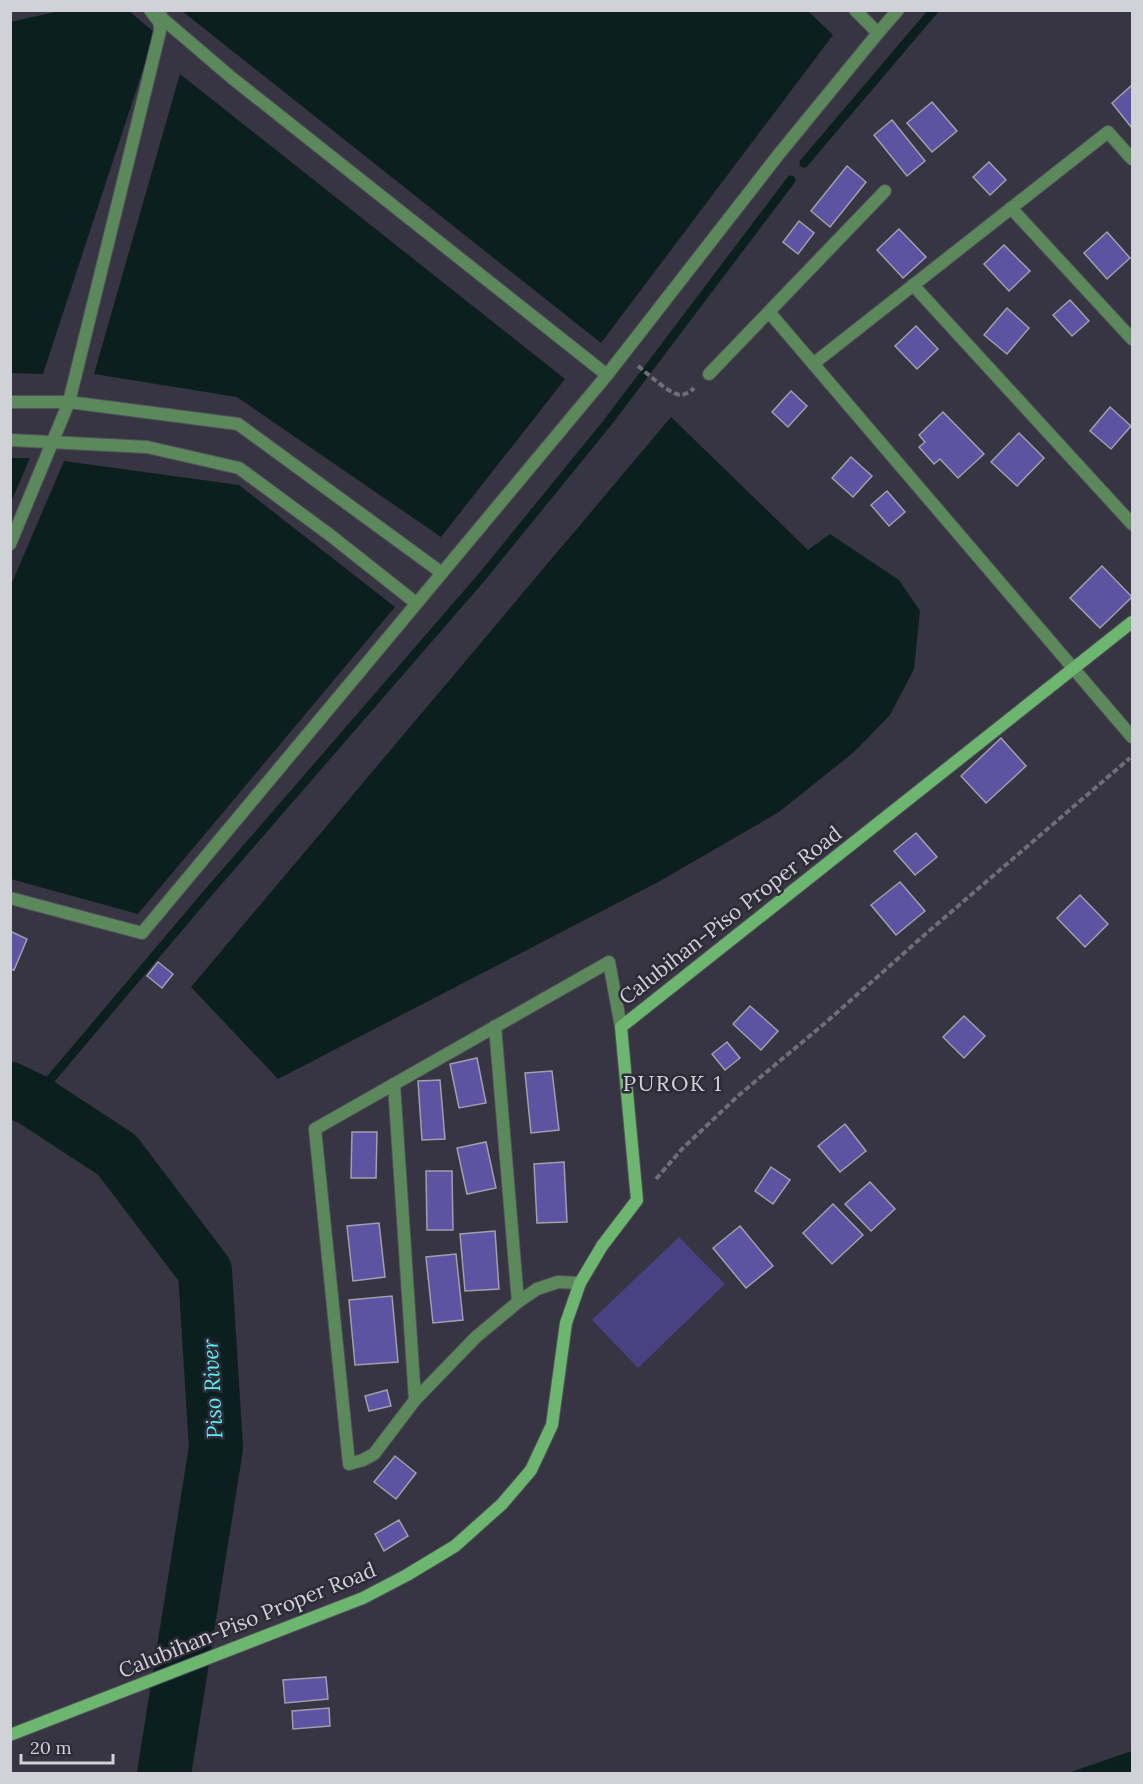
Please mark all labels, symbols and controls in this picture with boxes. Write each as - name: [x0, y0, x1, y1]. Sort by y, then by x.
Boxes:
- street label: Calubihan-Piso Proper Road: [613, 820, 847, 1010]
- district label: PUROK 1: [623, 1069, 723, 1097]
- water label: Piso River: [195, 1337, 229, 1440]
- street label: Calubihan-Piso Proper Road: [114, 1556, 380, 1684]
- scale bar: [21, 1727, 112, 1765]
- text: 20 m: [30, 1736, 72, 1759]

